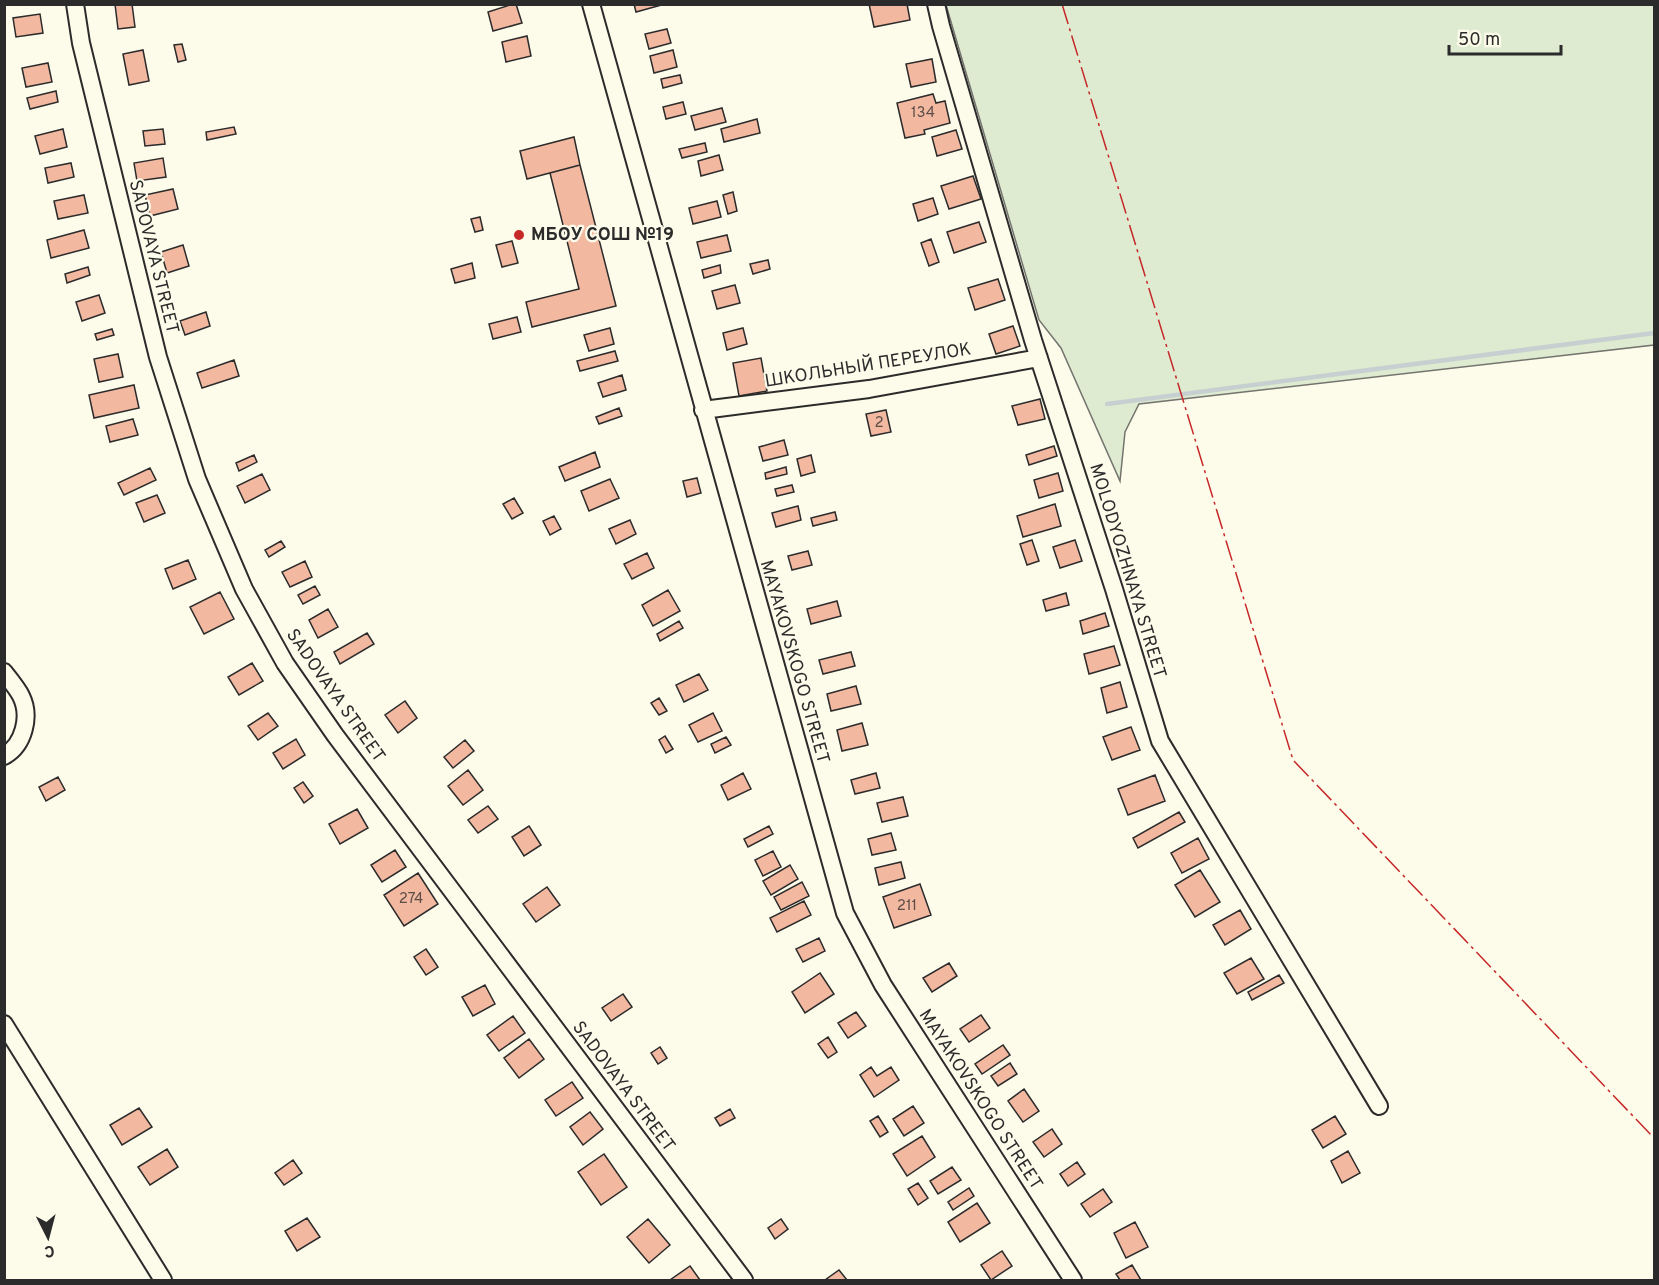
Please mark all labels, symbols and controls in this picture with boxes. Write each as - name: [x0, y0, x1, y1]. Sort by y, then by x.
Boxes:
- scale bar: [1449, 18, 1562, 56]
- text: 50 m: [1458, 29, 1500, 52]
- house number: 134: [911, 104, 935, 123]
- street label: SADOVAYA STREET: [123, 178, 183, 336]
- place label: МБОУ СОШ №19: [531, 224, 674, 247]
- marker: МБОУ СОШ №19: [512, 228, 526, 242]
- street label: ШКОЛЬНЫЙ ПЕРЕУЛОК: [763, 336, 973, 394]
- house number: 2: [874, 414, 884, 433]
- street label: MOLODYOZHNAYA STREET: [1083, 461, 1171, 681]
- street label: MAYAKOVSKOGO STREET: [754, 558, 834, 766]
- street label: SADOVAYA STREET: [280, 625, 390, 767]
- house number: 274: [399, 890, 423, 909]
- house number: 211: [897, 897, 917, 916]
- street label: MAYAKOVSKOGO STREET: [913, 1005, 1047, 1195]
- street label: SADOVAYA STREET: [566, 1017, 680, 1157]
- north arrow: [18, 1207, 78, 1267]
- text: С: [43, 1239, 55, 1260]

